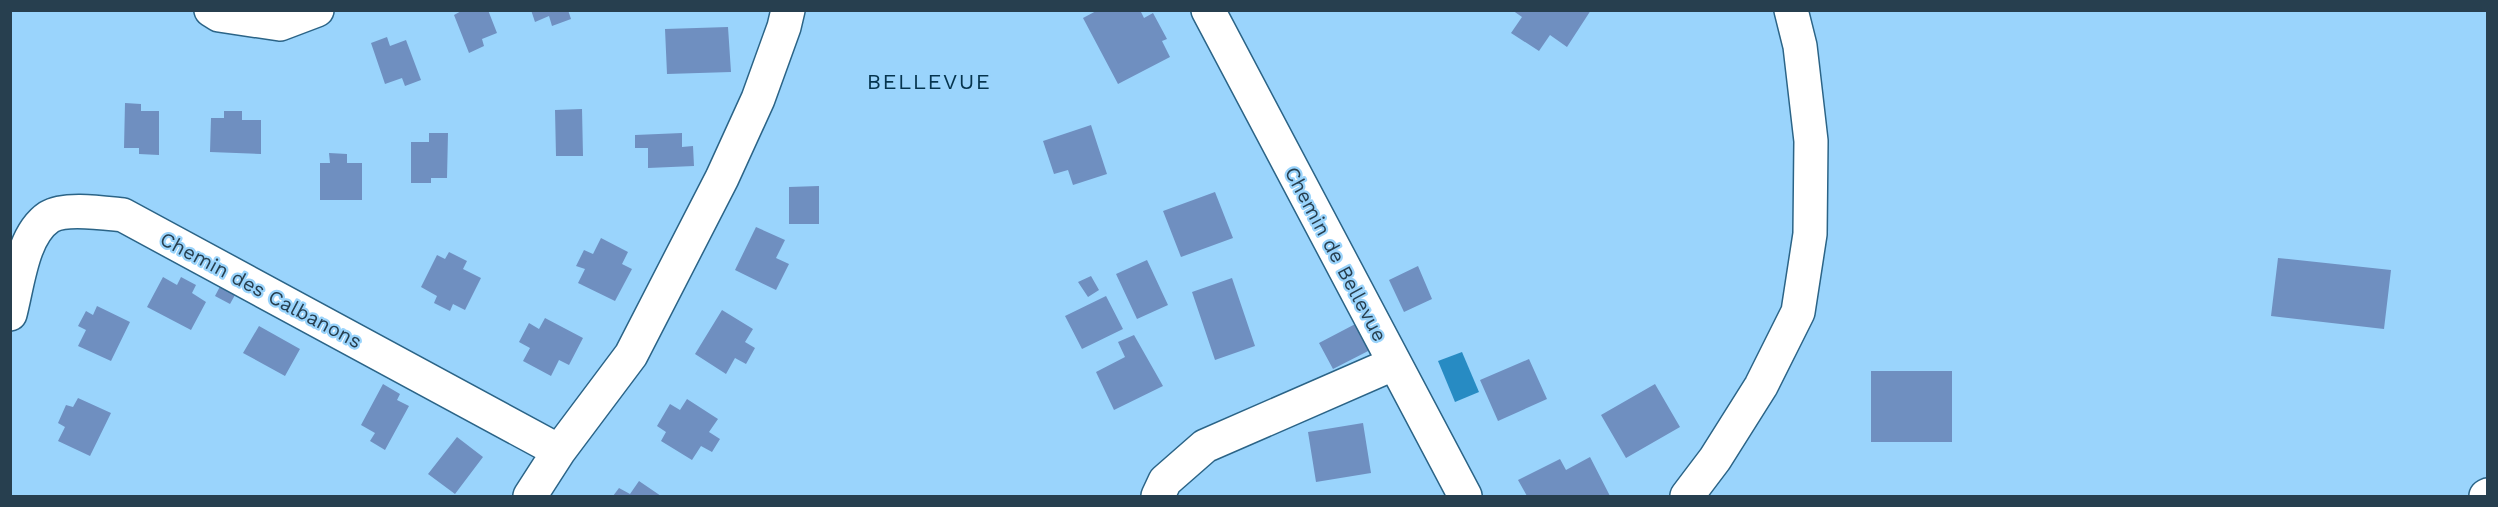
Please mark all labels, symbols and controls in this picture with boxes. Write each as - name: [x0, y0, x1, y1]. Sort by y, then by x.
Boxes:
- district label: BELLEVUE: [867, 69, 991, 94]
- street label: Chemin de Bellevue: [1280, 162, 1392, 346]
- street label: Chemin des Calbanons: [156, 227, 366, 353]

